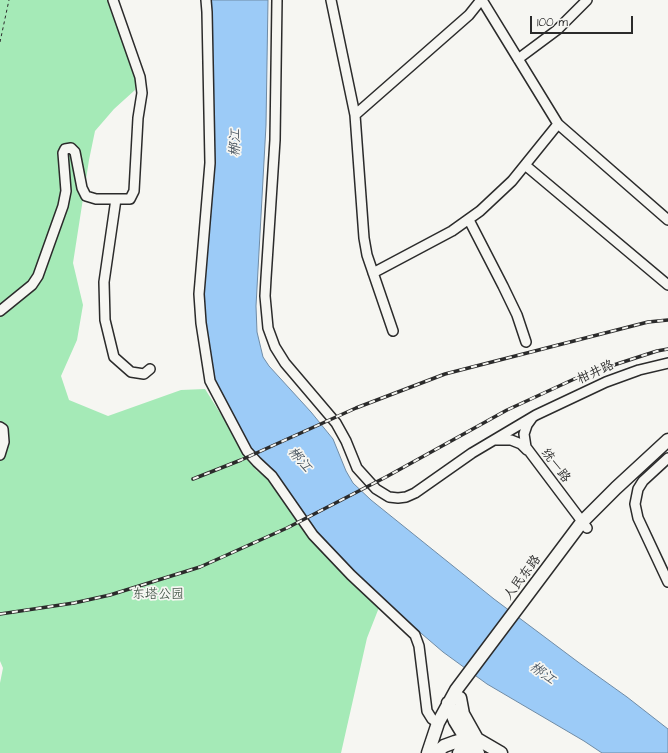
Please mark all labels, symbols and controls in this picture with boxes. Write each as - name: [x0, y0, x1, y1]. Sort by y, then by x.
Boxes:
- scale bar: [532, 8, 635, 34]
- text: 100 m: [537, 14, 568, 31]
- water label: 郴江: [227, 129, 245, 157]
- street label: 柑井路: [575, 358, 617, 388]
- water label: 郴江: [284, 444, 314, 476]
- street label: 统一路: [537, 446, 573, 486]
- street label: 人民东路: [501, 553, 545, 603]
- park label: 东塔公园: [132, 587, 184, 603]
- water label: 郴江: [526, 659, 558, 689]

